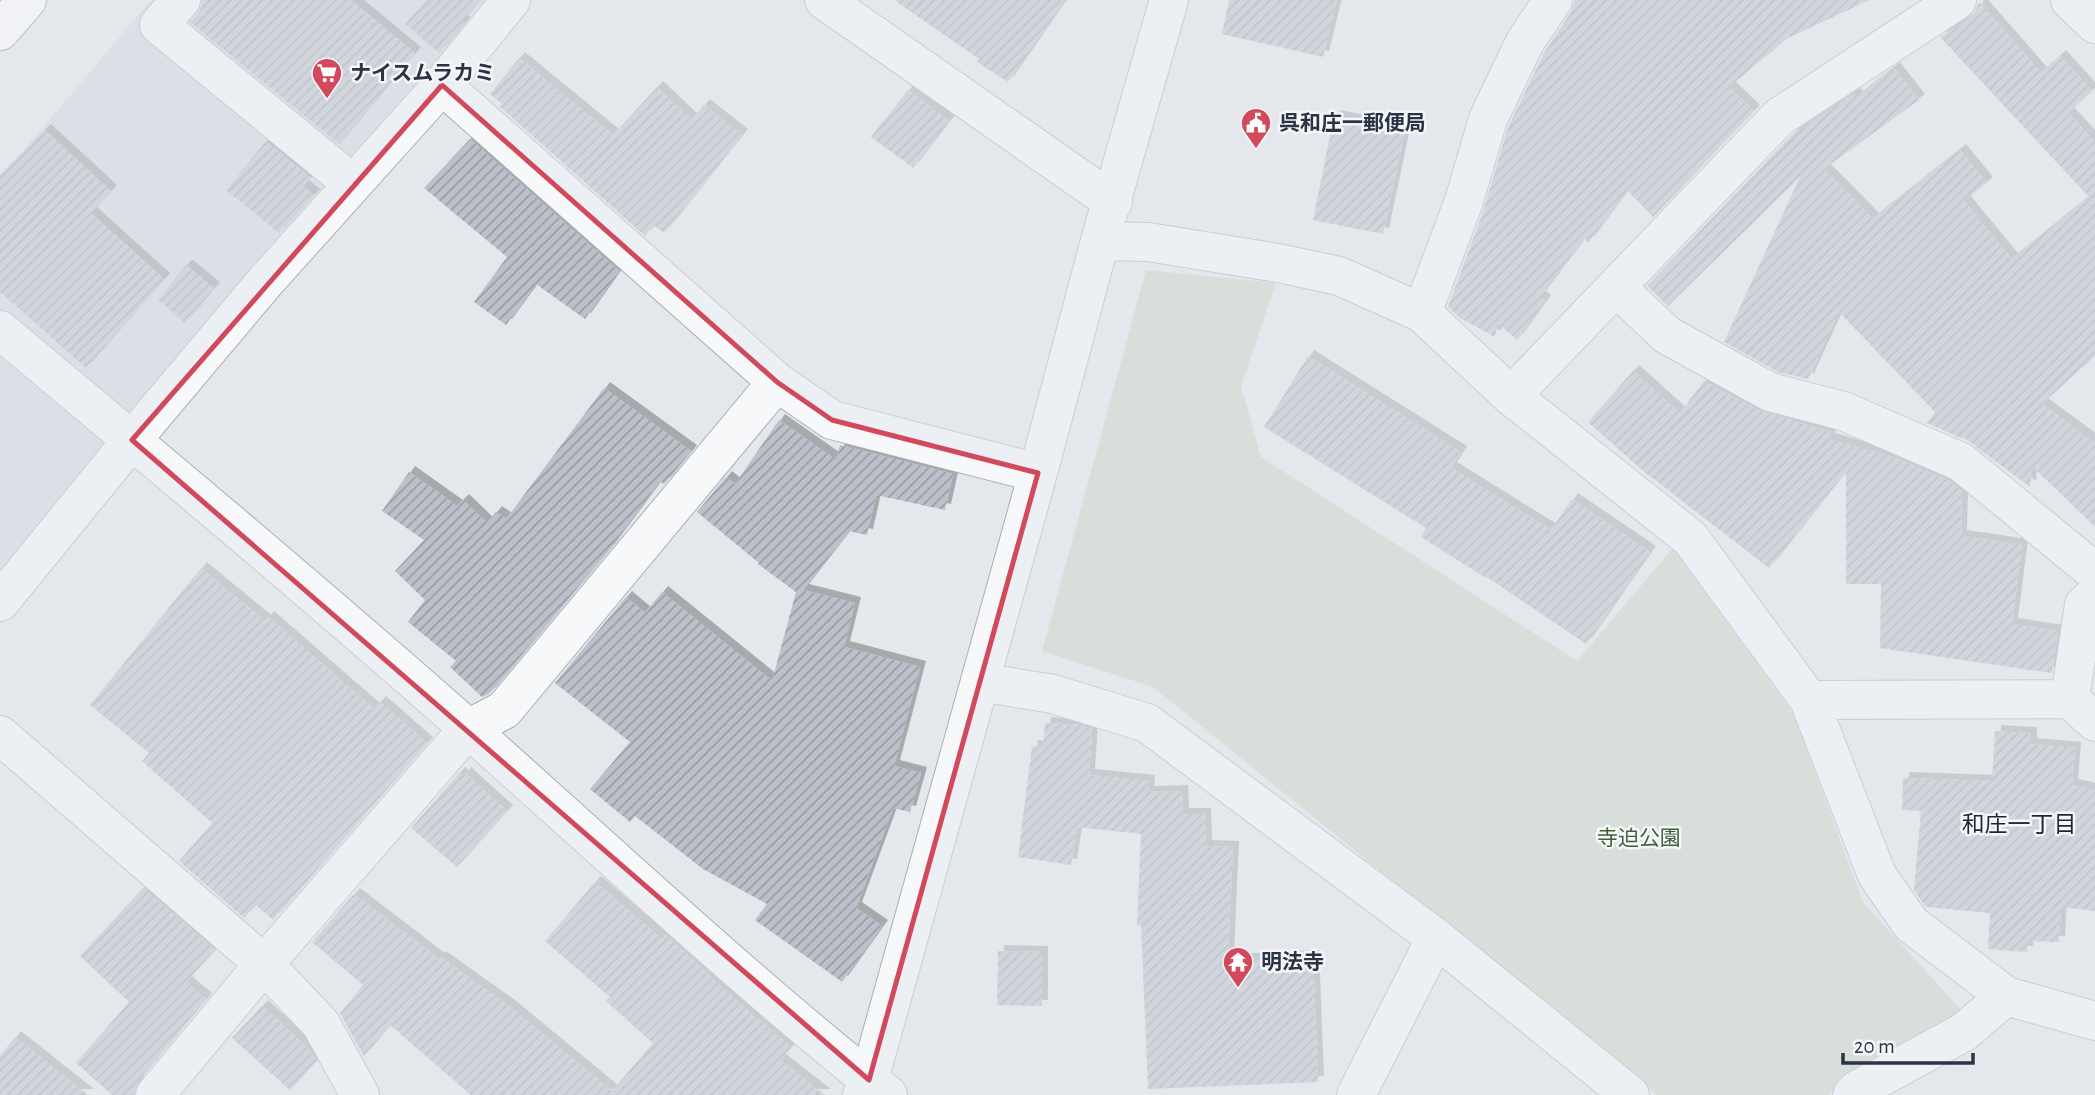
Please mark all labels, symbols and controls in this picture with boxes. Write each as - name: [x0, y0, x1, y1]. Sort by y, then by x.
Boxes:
- supermarket icon: ナイスムラカミ: [310, 56, 344, 100]
- place label: ナイスムラカミ: [350, 62, 495, 84]
- public building icon: 呉和庄一郵便局: [1239, 106, 1273, 150]
- place label: 呉和庄一郵便局: [1279, 112, 1426, 134]
- district label: 和庄一丁目: [1962, 812, 2077, 837]
- park label: 寺迫公園: [1597, 827, 1681, 849]
- temple icon: 明法寺: [1221, 945, 1255, 989]
- place label: 明法寺: [1261, 951, 1324, 973]
- scale bar: [1843, 1021, 1972, 1066]
- text: 20 m: [1854, 1036, 1895, 1057]

